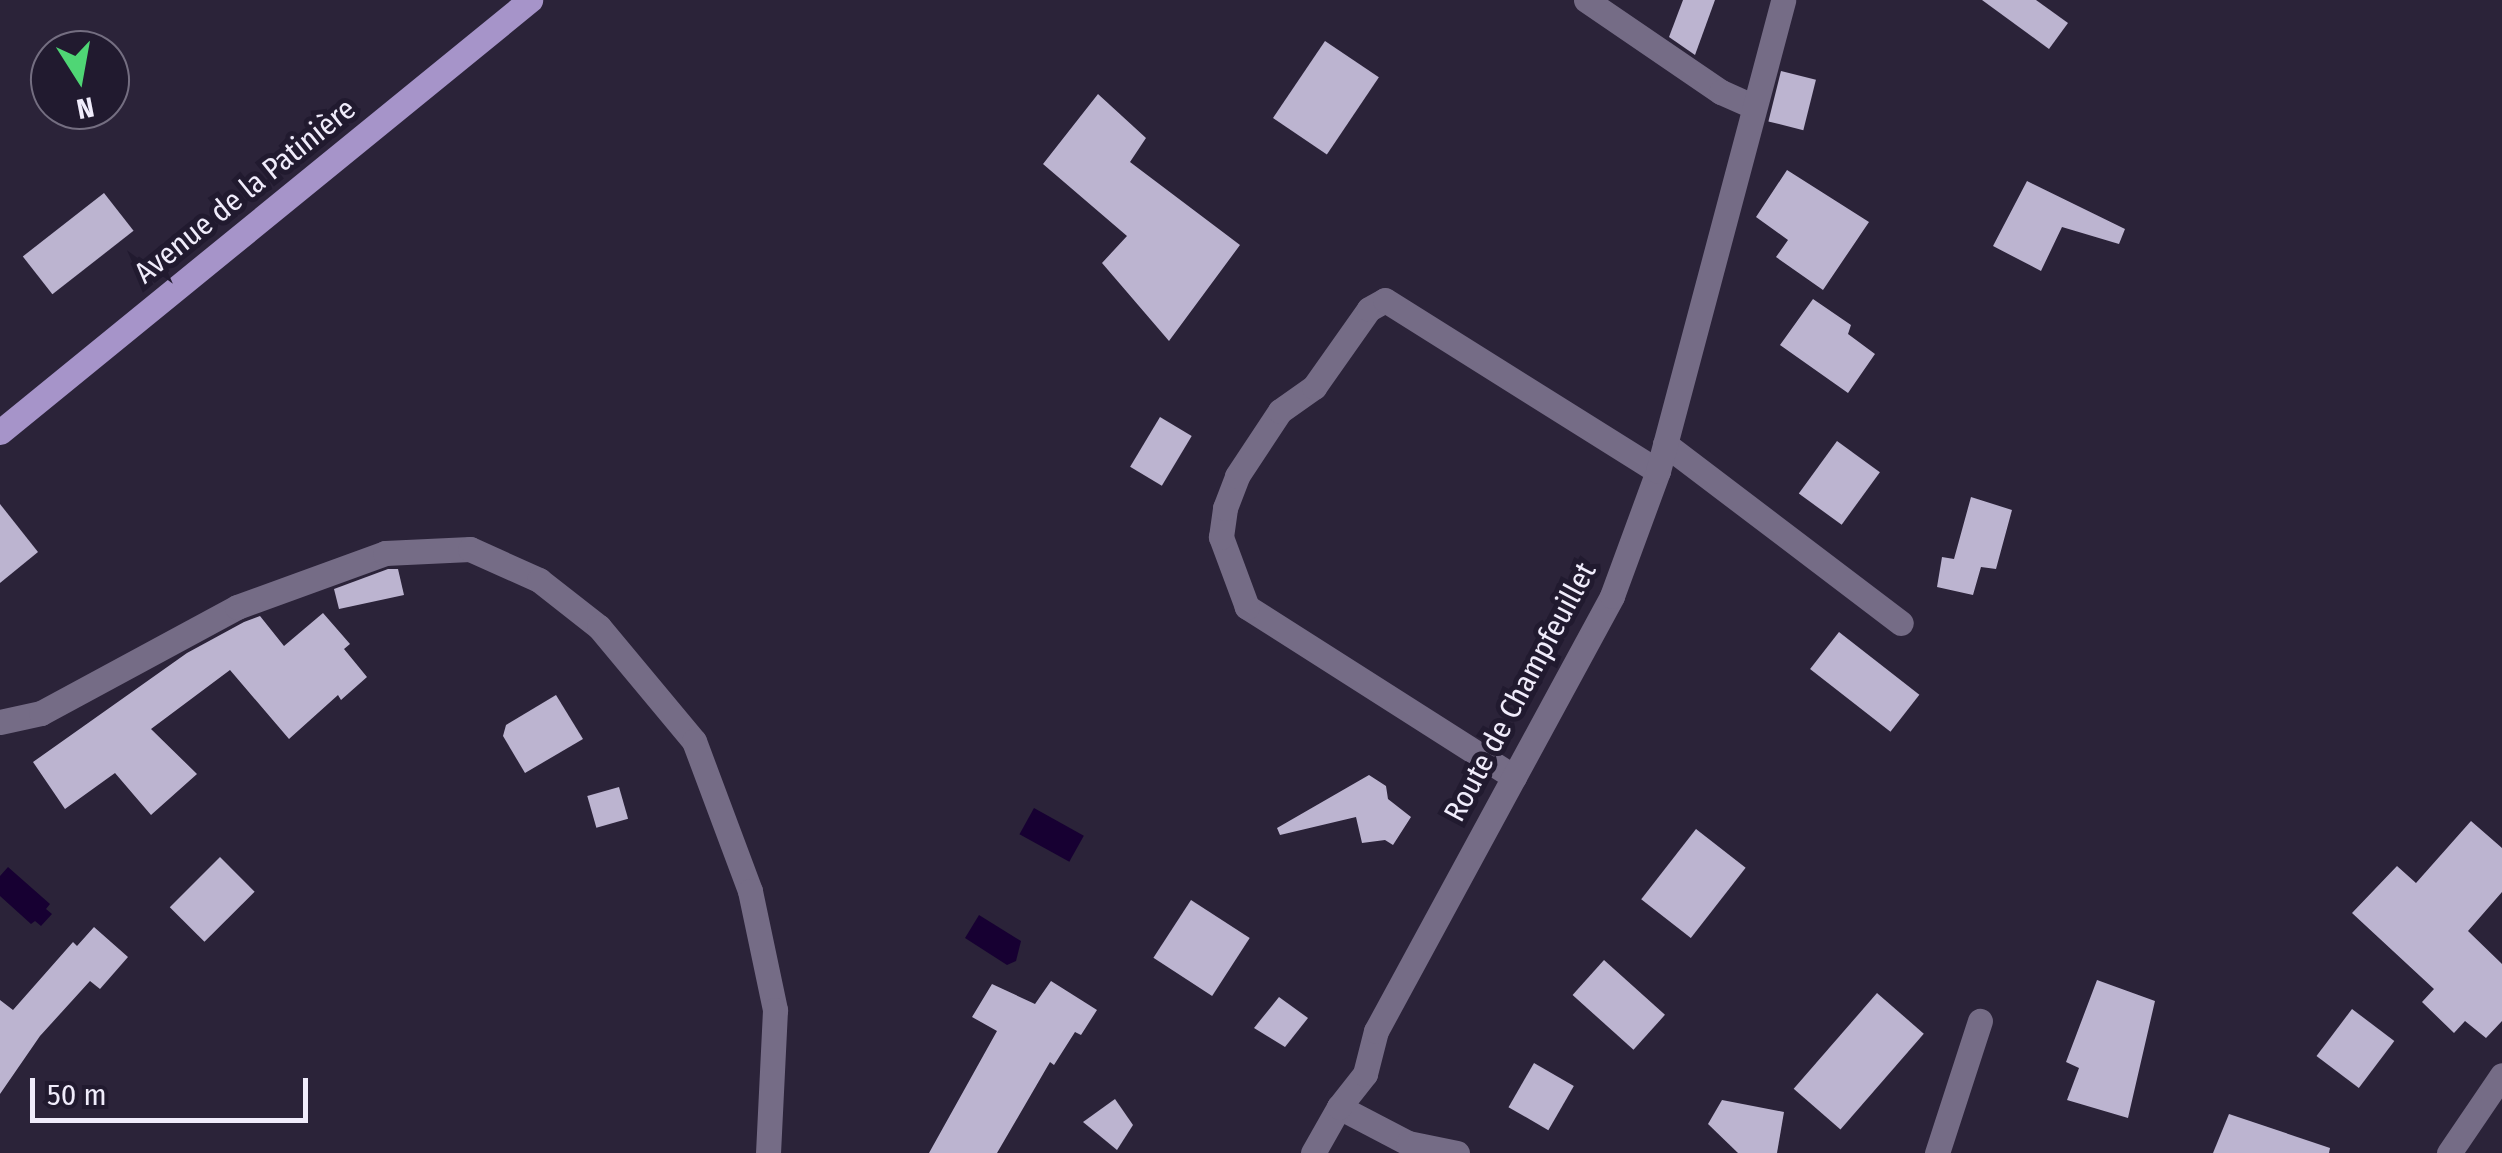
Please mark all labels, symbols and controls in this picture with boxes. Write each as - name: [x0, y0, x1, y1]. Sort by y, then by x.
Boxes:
- north arrow: [30, 30, 130, 130]
- text: N: [74, 90, 97, 126]
- street label: Avenue de la Patinière: [127, 91, 363, 291]
- street label: Route de Champfeuillet: [1436, 556, 1604, 828]
- scale bar: [35, 1058, 312, 1120]
- text: 50 m: [47, 1077, 107, 1113]

